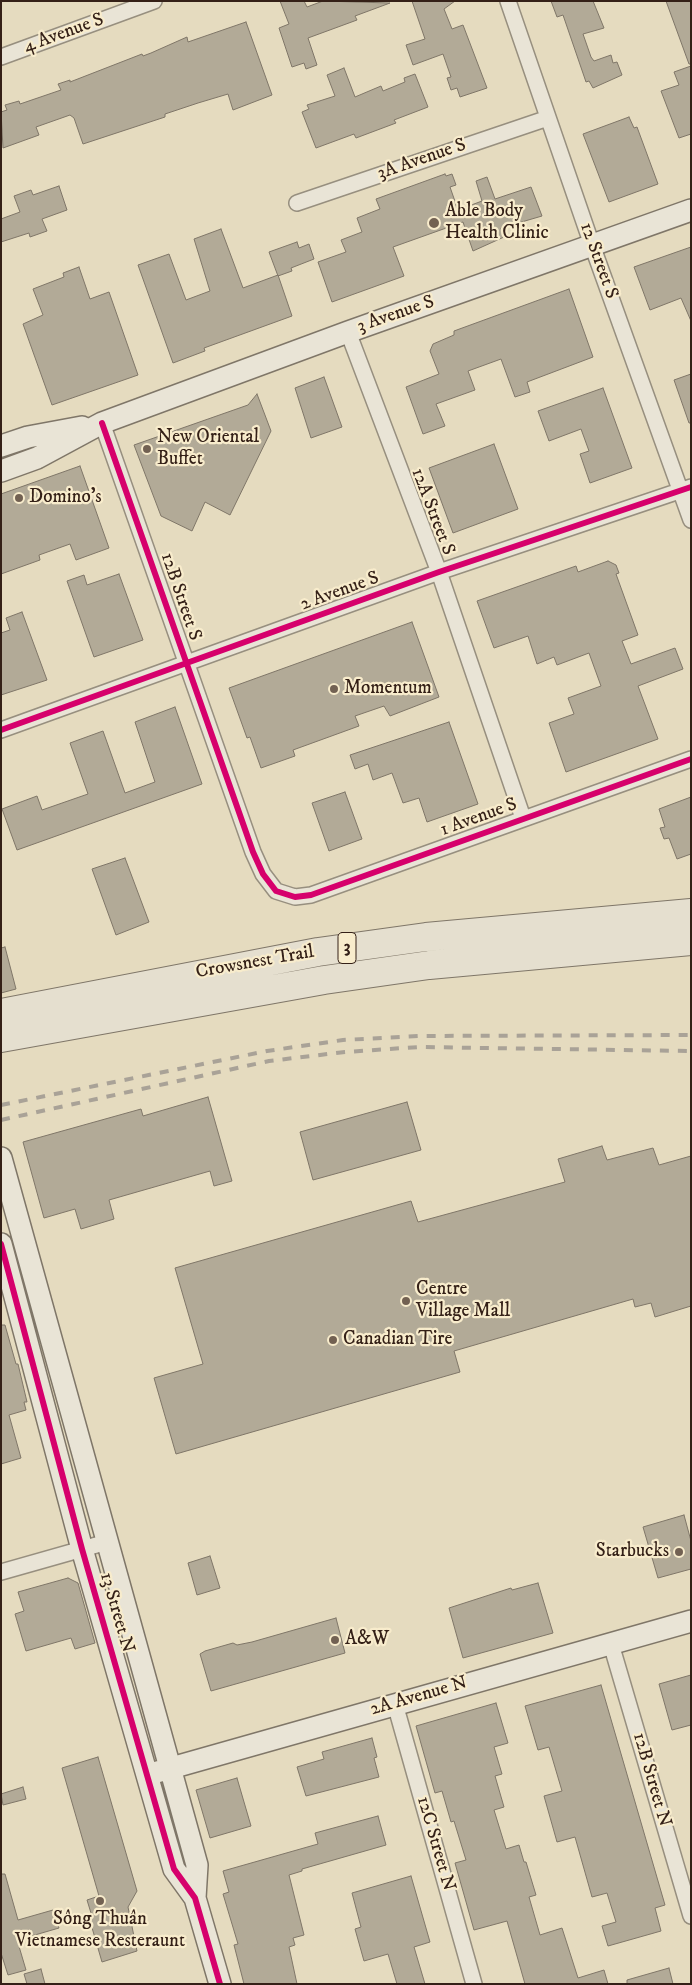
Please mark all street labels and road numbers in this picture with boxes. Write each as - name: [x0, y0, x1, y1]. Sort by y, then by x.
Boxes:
- street label: 4 Avenue S: [21, 9, 107, 59]
- street label: 3A Avenue S: [375, 134, 469, 186]
- street label: 12 Street S: [574, 220, 622, 302]
- street label: 3 Avenue S: [354, 291, 438, 339]
- street label: 12A Street S: [405, 465, 459, 559]
- street label: 12B Street S: [154, 550, 206, 644]
- street label: 2 Avenue S: [297, 567, 383, 617]
- street label: 1 Avenue S: [438, 794, 520, 842]
- road number: 3: [338, 932, 356, 964]
- street label: Crowsnest Trail: [194, 941, 316, 985]
- street label: 13 Street N: [94, 1570, 138, 1656]
- street label: 2A Avenue N: [368, 1672, 470, 1722]
- street label: 12B Street N: [627, 1730, 675, 1830]
- street label: 12C Street N: [411, 1794, 459, 1894]

